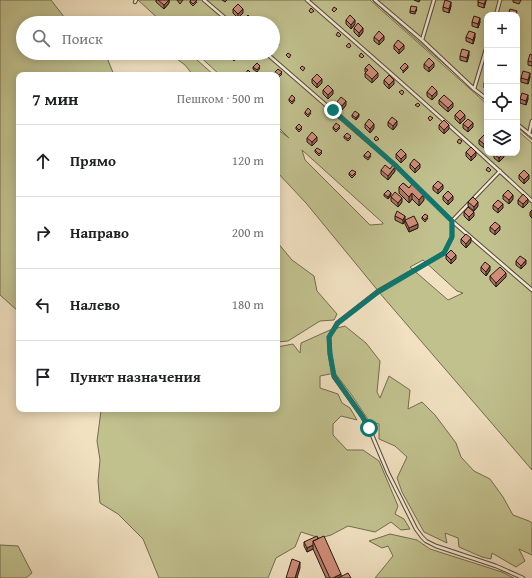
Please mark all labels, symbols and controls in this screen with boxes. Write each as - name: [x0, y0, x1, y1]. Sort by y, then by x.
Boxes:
- map controls: [484, 12, 520, 156]
- button: +: [484, 12, 520, 48]
- search box: [16, 16, 280, 60]
- icon: search: [30, 27, 52, 49]
- text: Поиск: [62, 28, 103, 49]
- button: −: [484, 48, 520, 84]
- button: locate: [484, 84, 520, 120]
- text: 7 мин: [32, 86, 78, 111]
- text: Пешком · 500 m: [177, 89, 264, 108]
- route end: [324, 101, 342, 119]
- button: layers: [484, 120, 520, 156]
- icon: ahead: [32, 150, 54, 172]
- text: Прямо: [70, 150, 116, 171]
- text: 120 m: [232, 151, 264, 170]
- icon: right: [32, 222, 54, 244]
- text: Направо: [70, 222, 129, 243]
- text: 200 m: [232, 223, 264, 242]
- icon: left: [32, 294, 54, 316]
- text: Налево: [70, 294, 120, 315]
- text: 180 m: [232, 295, 264, 314]
- icon: arrive: [32, 366, 54, 388]
- text: Пункт назначения: [70, 366, 201, 387]
- route start: [360, 419, 378, 437]

